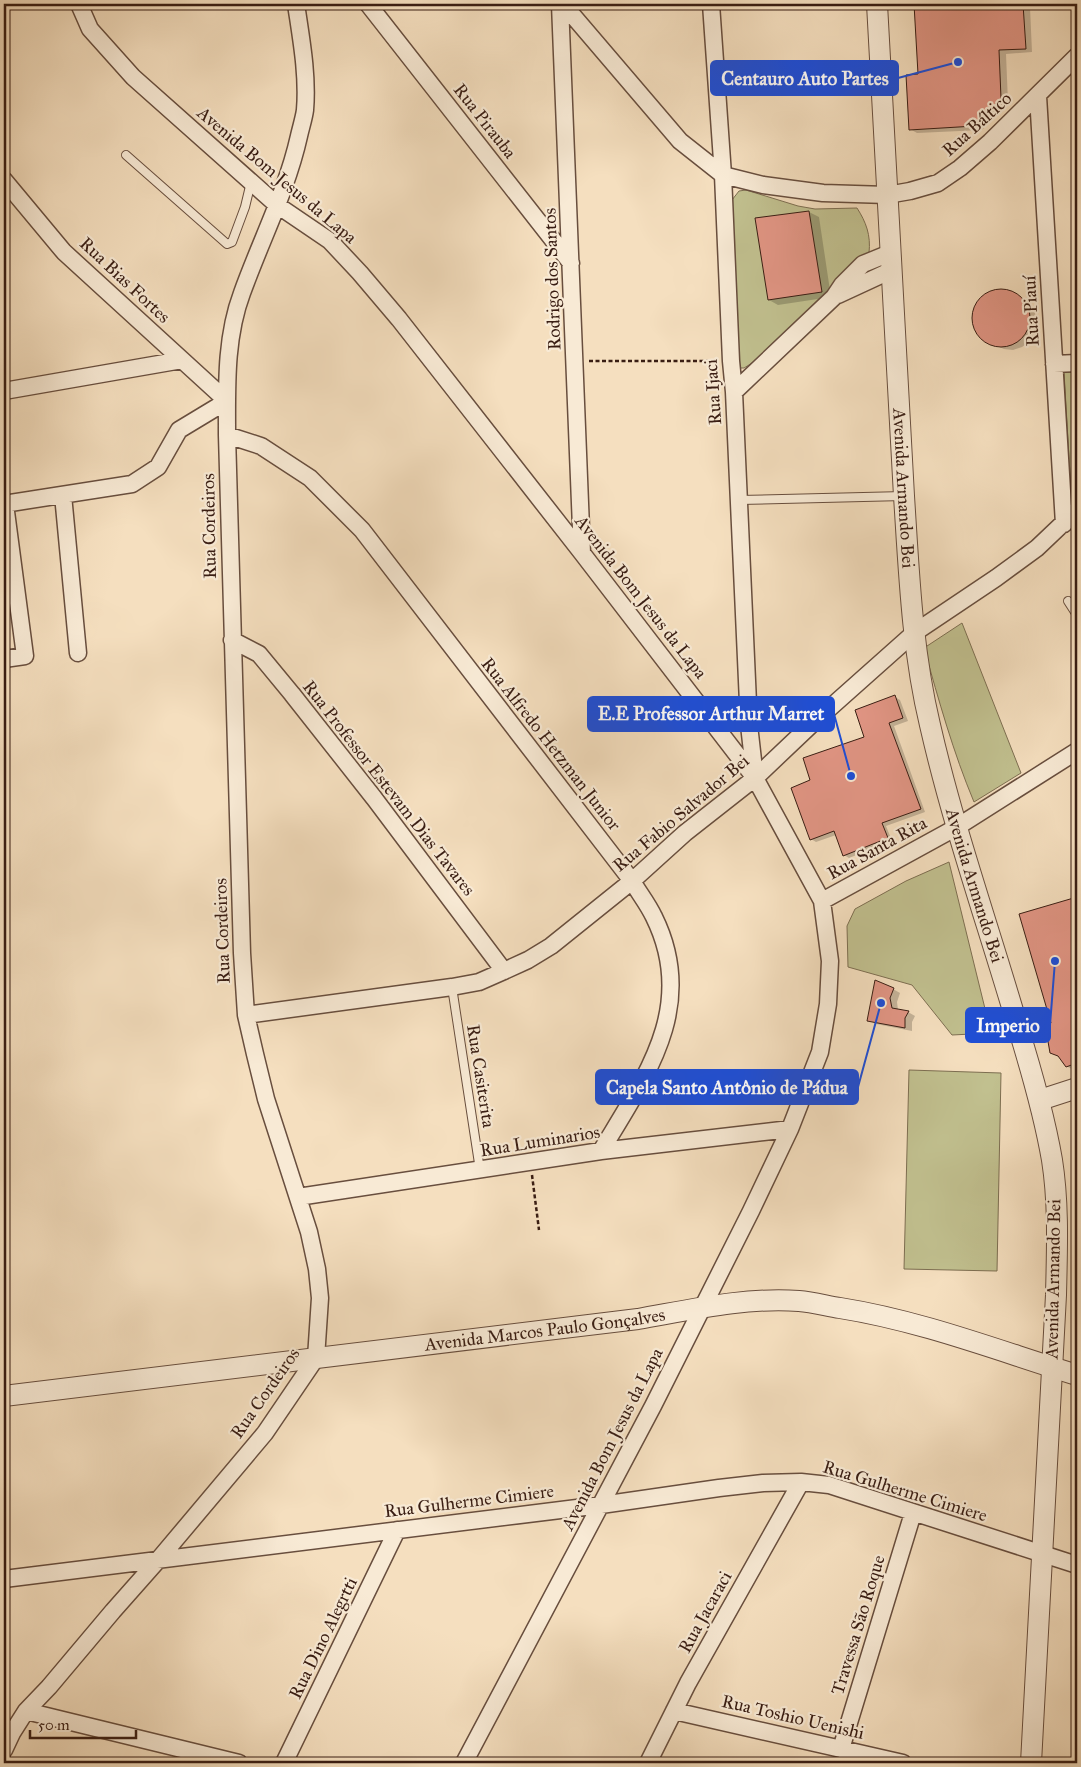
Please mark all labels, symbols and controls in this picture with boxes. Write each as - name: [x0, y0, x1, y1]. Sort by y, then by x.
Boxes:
- callout: Centauro Auto Partes: [711, 61, 898, 95]
- text: Centauro Auto Partes: [721, 67, 889, 90]
- street label: Rua Pirauba: [449, 79, 521, 163]
- street label: Rua Báltico: [938, 87, 1016, 161]
- street label: Avenida Bom Jesus da Lapa: [191, 101, 362, 249]
- street label: Rodrigo dos Santos: [539, 207, 566, 351]
- street label: Rua Bias Fortes: [75, 232, 175, 328]
- street label: Rua Piauí: [1018, 274, 1044, 347]
- street label: Rua Ijaci: [700, 358, 726, 426]
- street label: Avenida Armando Bei: [888, 407, 920, 569]
- street label: Rua Cordeiros: [197, 473, 221, 579]
- street label: Avenida Bom Jesus da Lapa: [569, 510, 712, 684]
- street label: Rua Alfredo Hetzman Junior: [476, 653, 626, 836]
- street label: Rua Professor Estevam Dias Tavares: [298, 676, 480, 900]
- callout: E.E Professor Arthur Marret: [588, 697, 834, 731]
- text: E.E Professor Arthur Marret: [598, 702, 824, 725]
- street label: Rua Fabio Salvador Bei: [608, 750, 754, 876]
- street label: Avenida Armando Bei: [941, 805, 1009, 965]
- street label: Rua Santa Rita: [823, 811, 931, 884]
- street label: Rua Cordeiros: [209, 878, 235, 984]
- callout: Imperio: [966, 1008, 1050, 1042]
- text: Imperio: [976, 1014, 1040, 1038]
- street label: Rua Casiterita: [462, 1023, 500, 1130]
- callout: Capela Santo Antônio de Pádua: [596, 1070, 858, 1104]
- text: Capela Santo Antônio de Pádua: [606, 1076, 849, 1100]
- street label: Rua Luminarios: [478, 1121, 602, 1161]
- street label: Avenida Armando Bei: [1041, 1199, 1065, 1360]
- street label: Avenida Marcos Paulo Gonçalves: [422, 1303, 667, 1356]
- street label: Rua Cordeiros: [226, 1343, 304, 1443]
- street label: Avenida Bom Jesus da Lapa: [556, 1344, 669, 1535]
- street label: Rua Gulherme Cimiere: [820, 1456, 990, 1526]
- street label: Rua Gulherme Cimiere: [383, 1480, 555, 1522]
- street label: Travessa São Roque: [826, 1552, 891, 1698]
- street label: Rua Jacaraci: [674, 1567, 737, 1657]
- street label: Rua Dino Alegrtti: [284, 1573, 363, 1703]
- street label: Rua Toshio Uenishi: [720, 1690, 866, 1744]
- scale bar: [30, 1707, 136, 1739]
- text: 50 m: [38, 1716, 70, 1734]

